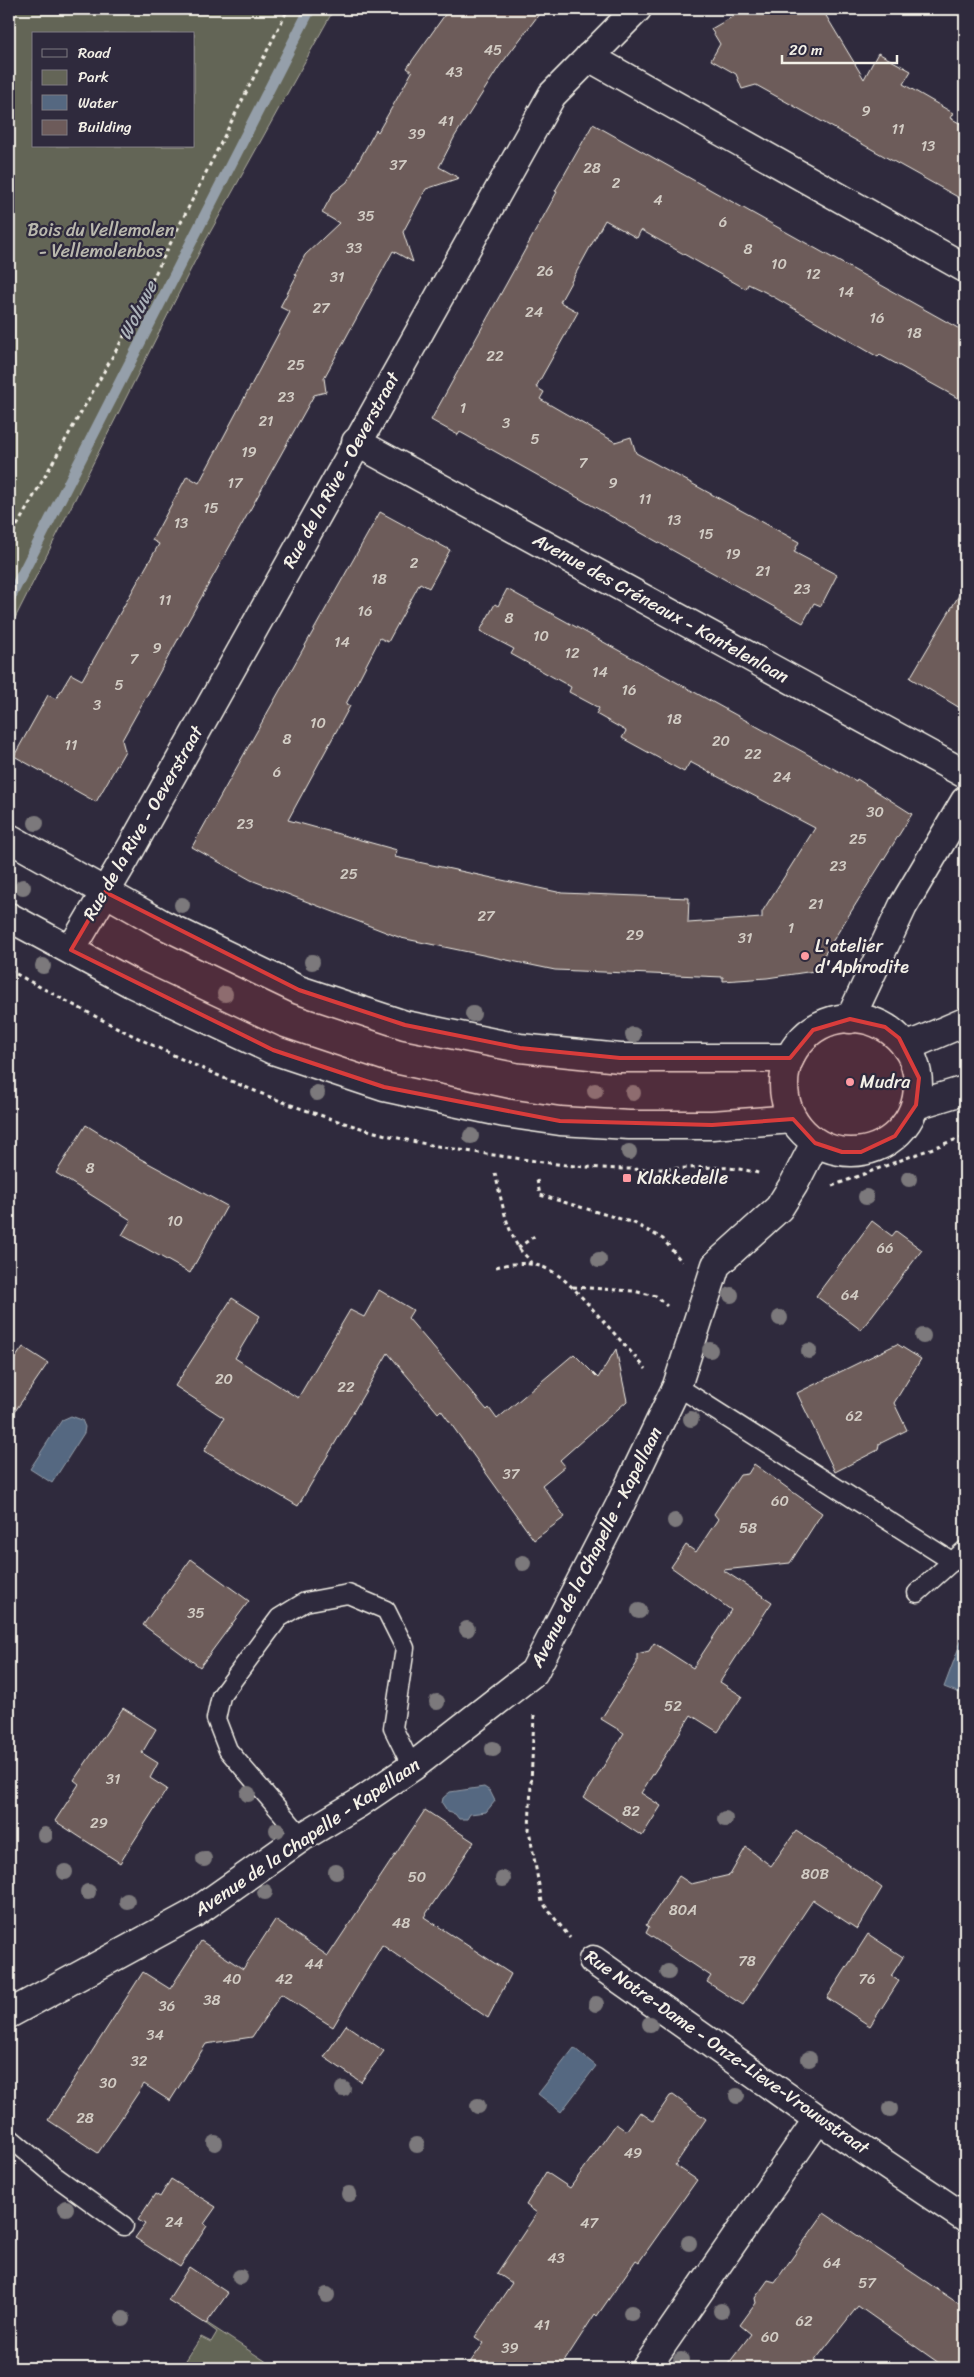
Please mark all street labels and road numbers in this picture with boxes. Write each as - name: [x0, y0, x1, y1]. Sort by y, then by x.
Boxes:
- street label: Rue de la Rive - Oeverstraat: [274, 365, 409, 574]
- street label: Avenue des Créneaux - Kantelenlaan: [526, 523, 795, 692]
- street label: Rue de la Rive - Oeverstraat: [74, 719, 212, 927]
- street label: Avenue de la Chapelle - Kapellaan: [521, 1421, 671, 1674]
- street label: Avenue de la Chapelle - Kapellaan: [187, 1749, 427, 1925]
- street label: Rue Notre-Dame - Onze-Lieve-Vrouwstraat: [578, 1941, 877, 2164]

